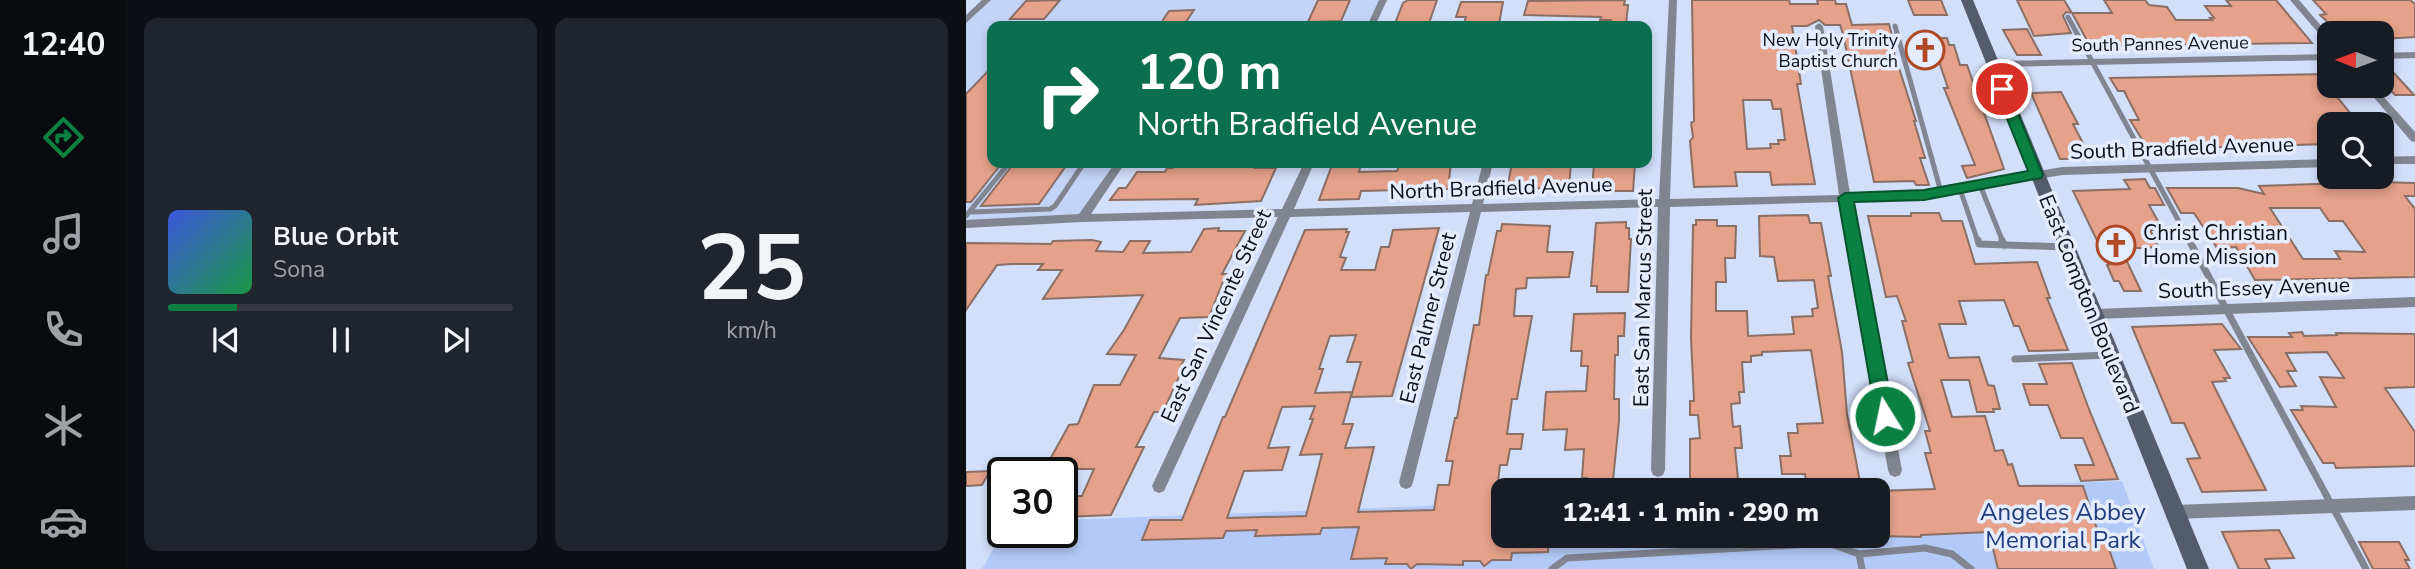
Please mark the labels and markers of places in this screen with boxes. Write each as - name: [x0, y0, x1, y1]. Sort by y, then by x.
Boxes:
- place label: New Holy Trinity Baptist Church: [1763, 28, 1899, 73]
- church icon: New Holy Trinity Baptist Church: [1904, 29, 1946, 71]
- pin: [1972, 59, 2032, 119]
- place label: Christ Christian Home Mission: [2143, 219, 2288, 271]
- church icon: Christ Christian Home Mission: [2095, 224, 2137, 266]

